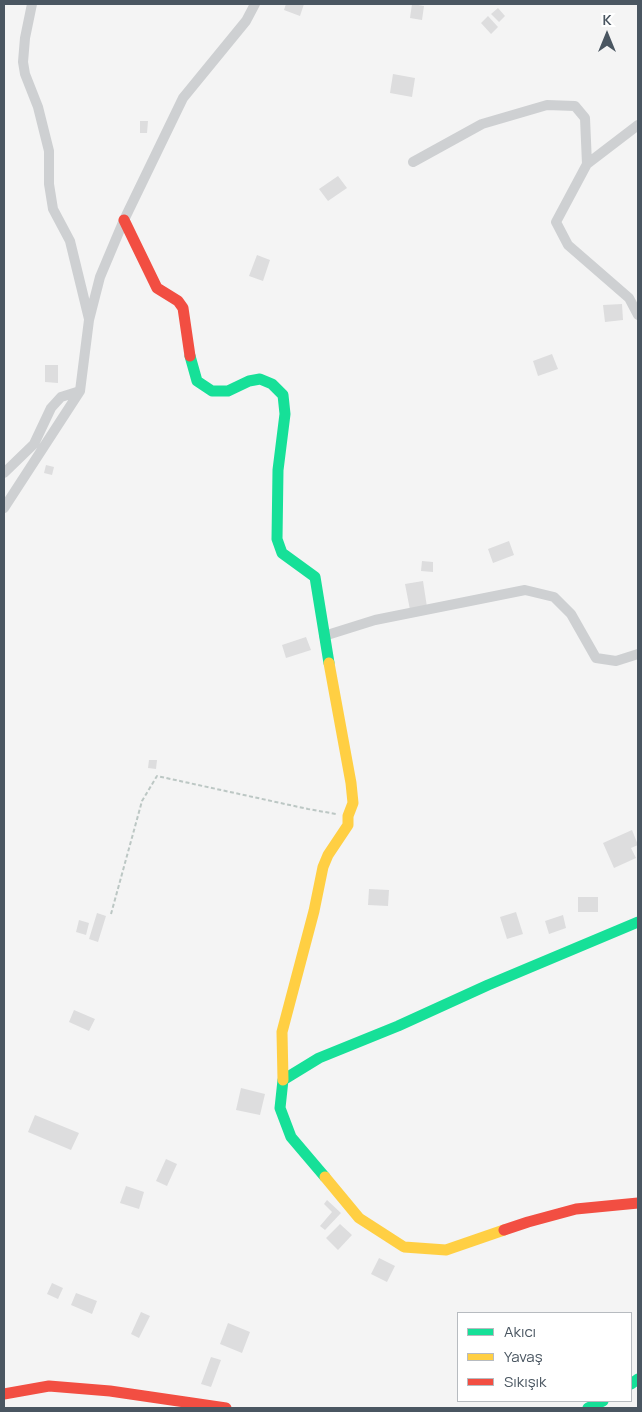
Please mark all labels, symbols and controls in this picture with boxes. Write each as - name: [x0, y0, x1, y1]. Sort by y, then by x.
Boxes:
- north arrow: [582, 10, 632, 60]
- text: K: [602, 10, 612, 29]
- legend: [457, 1312, 632, 1402]
- text: Akıcı: [504, 1321, 536, 1342]
- text: Yavaş: [504, 1346, 543, 1367]
- text: Sıkışık: [504, 1371, 547, 1392]

